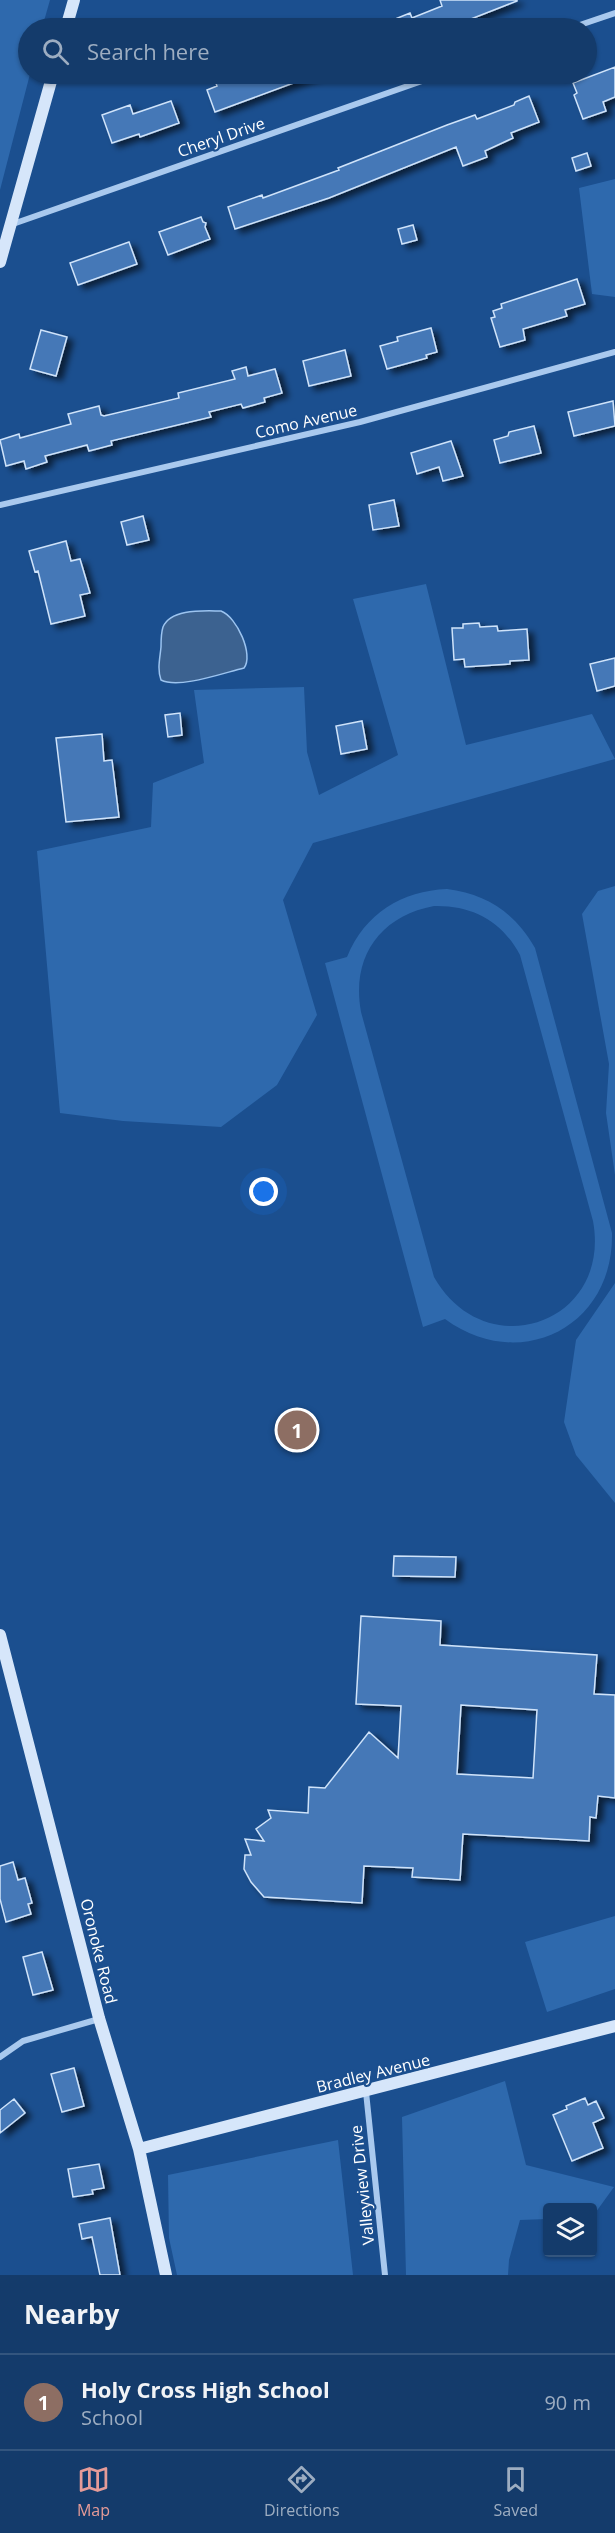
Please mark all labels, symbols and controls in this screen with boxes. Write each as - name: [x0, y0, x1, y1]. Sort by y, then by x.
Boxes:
- search box: [18, 18, 597, 84]
- icon: search: [39, 35, 72, 68]
- text: Search here: [87, 36, 210, 66]
- street label: Cheryl Drive: [174, 112, 268, 162]
- street label: Como Avenue: [253, 399, 359, 443]
- your location: [249, 1177, 278, 1206]
- pin: 1: [278, 1408, 316, 1452]
- street label: Oronoke Road: [75, 1896, 123, 2006]
- street label: Bradley Avenue: [314, 2048, 432, 2098]
- street label: Valleyview Drive: [345, 2124, 379, 2246]
- map controls: [543, 2203, 597, 2257]
- button: layers: [543, 2203, 597, 2257]
- text: Nearby: [24, 2296, 119, 2332]
- text: Holy Cross High School: [81, 2374, 330, 2404]
- text: 1: [38, 2389, 49, 2416]
- text: 90 m: [544, 2389, 591, 2416]
- text: School: [81, 2404, 143, 2431]
- tab: Map: [77, 2463, 110, 2521]
- tab: Directions: [264, 2463, 340, 2521]
- tab: Saved: [494, 2463, 538, 2521]

